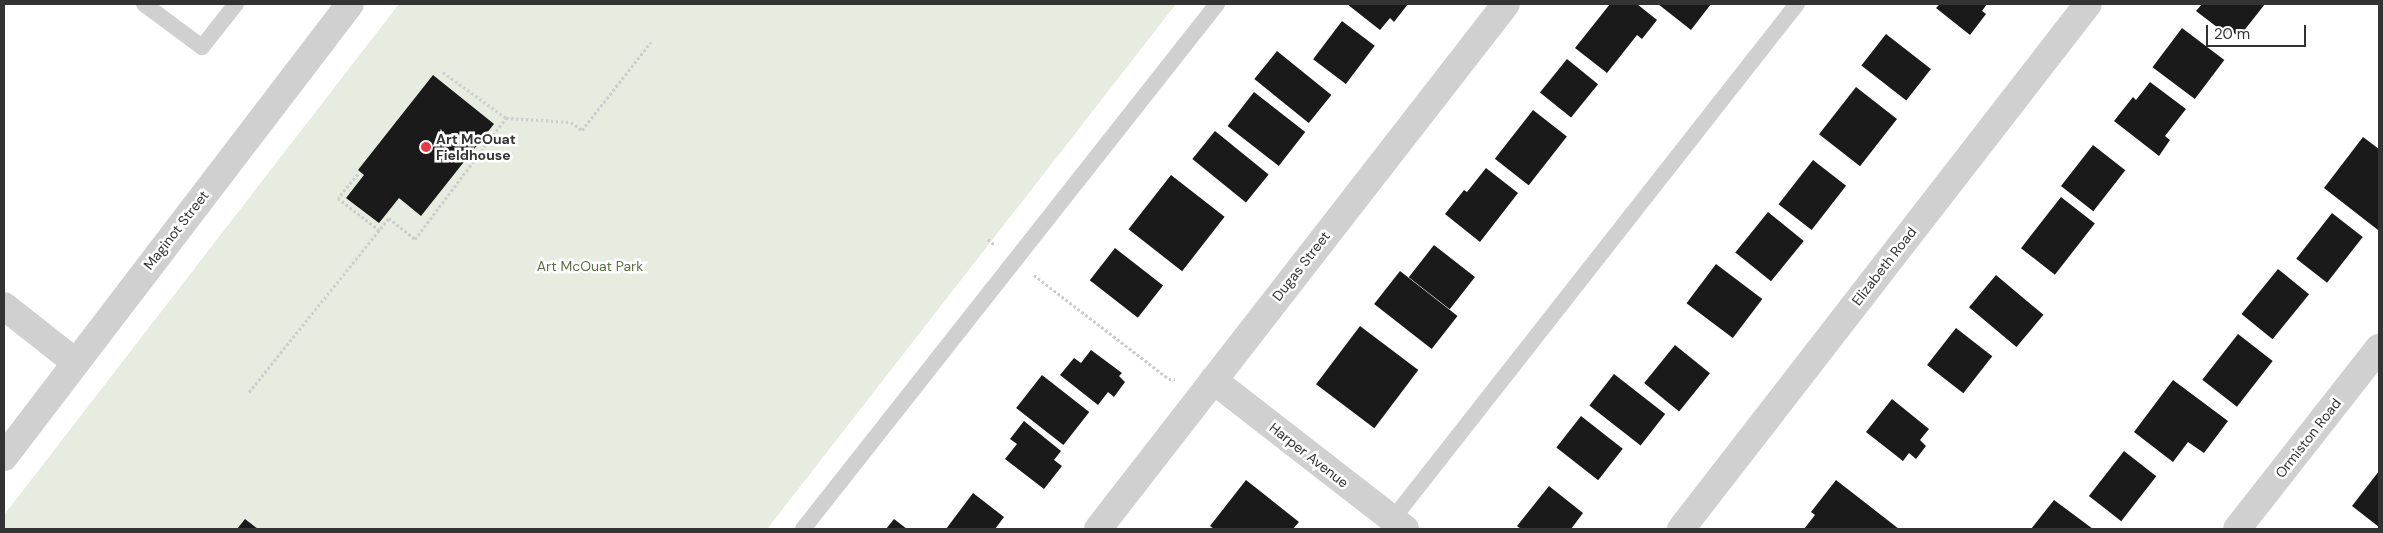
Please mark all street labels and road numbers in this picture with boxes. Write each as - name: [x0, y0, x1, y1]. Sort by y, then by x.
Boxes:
- street label: Maginot Street: [140, 187, 212, 273]
- street label: Elizabeth Road: [1848, 223, 1920, 309]
- street label: Dugas Street: [1269, 228, 1333, 304]
- street label: Ormiston Road: [2272, 395, 2344, 481]
- street label: Harper Avenue: [1266, 419, 1352, 491]

